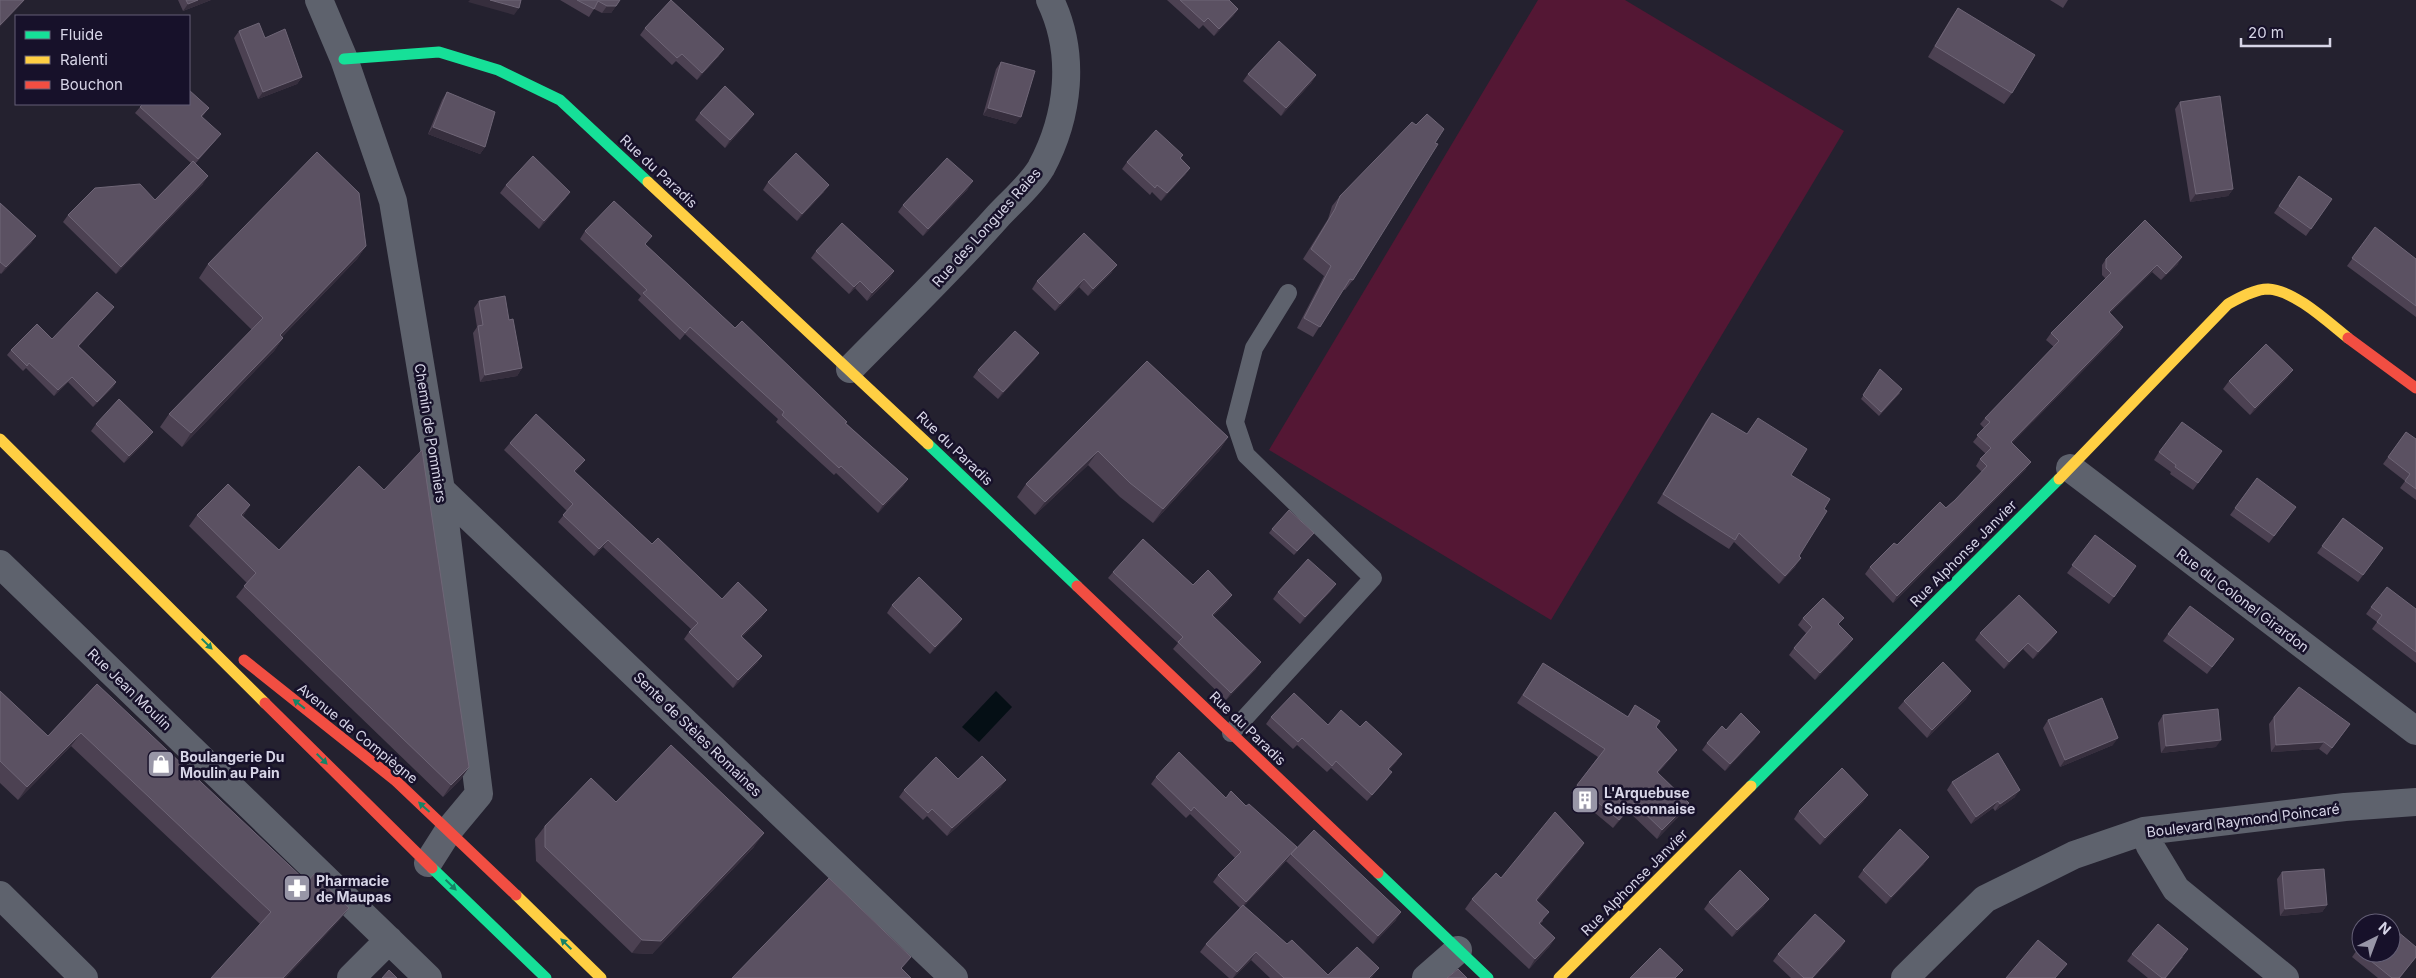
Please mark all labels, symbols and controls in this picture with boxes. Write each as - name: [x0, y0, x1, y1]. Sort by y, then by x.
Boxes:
- legend: [15, 15, 190, 105]
- scale bar: [2241, 15, 2330, 47]
- text: 20 m: [2248, 23, 2284, 42]
- text: Fluide: [60, 25, 103, 44]
- text: Ralenti: [60, 50, 108, 69]
- text: Bouchon: [60, 75, 123, 94]
- street label: Rue du Paradis: [617, 131, 701, 211]
- street label: Rue des Longues Raies: [928, 164, 1044, 290]
- street label: Chemin de Pommiers: [412, 362, 450, 504]
- street label: Rue du Paradis: [913, 407, 997, 489]
- street label: Rue Alphonse Janvier: [1906, 496, 2020, 610]
- street label: Rue du Colonel Girardon: [2173, 545, 2313, 655]
- one-way arrow: [201, 638, 213, 650]
- street label: Rue Jean Moulin: [84, 645, 176, 733]
- street label: Sente de Stèles Romaines: [630, 668, 766, 800]
- street label: Avenue de Compiègne: [294, 679, 422, 787]
- street label: Rue du Paradis: [1206, 687, 1290, 769]
- one-way arrow: [292, 698, 305, 709]
- place label: Boulangerie Du Moulin au Pain: [180, 748, 284, 781]
- shop icon: Boulangerie Du Moulin au Pain: [146, 749, 176, 779]
- one-way arrow: [315, 753, 327, 765]
- place label: L'Arquebuse Soissonnaise: [1604, 784, 1695, 817]
- building icon: L'Arquebuse Soissonnaise: [1570, 785, 1600, 815]
- street label: Boulevard Raymond Poincaré: [2146, 800, 2340, 840]
- one-way arrow: [419, 801, 431, 813]
- street label: Rue Alphonse Janvier: [1577, 825, 1691, 939]
- place label: Pharmacie de Maupas: [316, 872, 391, 905]
- pharmacy icon: Pharmacie de Maupas: [282, 873, 312, 903]
- one-way arrow: [444, 879, 456, 891]
- north arrow: [2351, 913, 2401, 963]
- text: N: [2375, 918, 2395, 938]
- one-way arrow: [560, 938, 572, 950]

